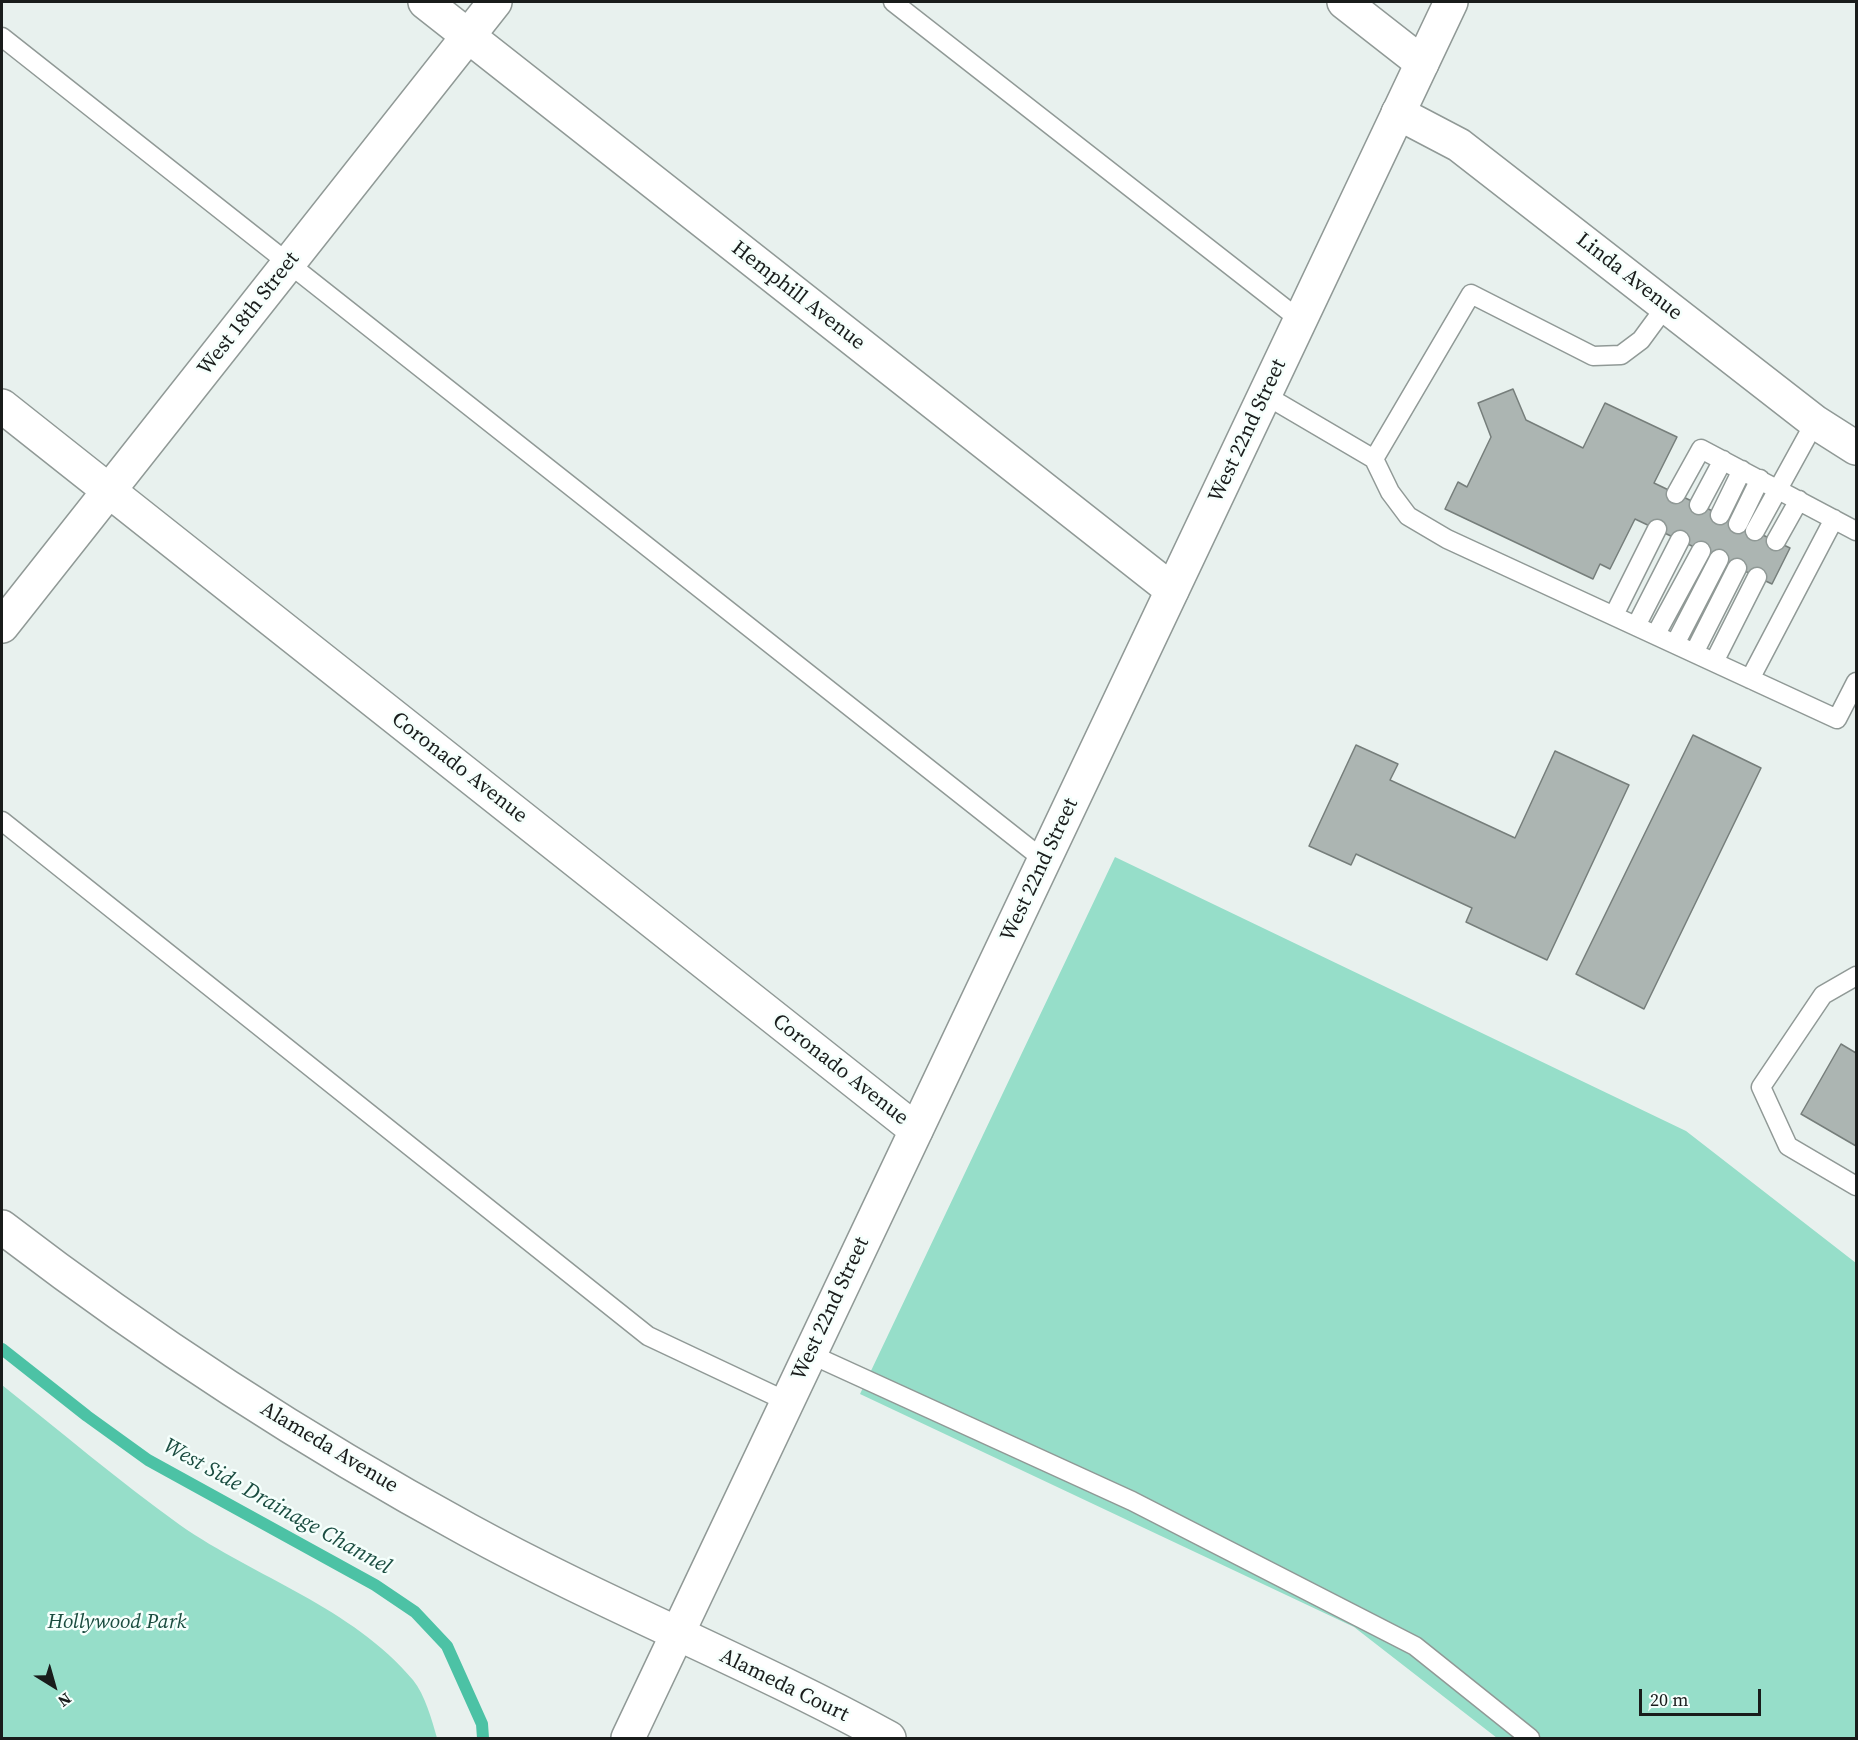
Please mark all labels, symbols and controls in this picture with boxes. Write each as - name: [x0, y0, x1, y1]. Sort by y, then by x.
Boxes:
- street label: Linda Avenue: [1571, 228, 1687, 326]
- street label: Hemphill Avenue: [726, 236, 870, 356]
- street label: West 18th Street: [193, 247, 305, 381]
- street label: West 22nd Street: [1204, 355, 1292, 507]
- street label: Coronado Avenue: [386, 707, 532, 829]
- street label: West 22nd Street: [996, 794, 1084, 946]
- street label: Coronado Avenue: [767, 1009, 913, 1131]
- street label: West 22nd Street: [787, 1233, 875, 1385]
- street label: Alameda Avenue: [255, 1397, 403, 1499]
- water label: West Side Drainage Channel: [158, 1433, 396, 1581]
- park label: Hollywood Park: [47, 1610, 187, 1636]
- street label: Alameda Court: [715, 1644, 853, 1728]
- north arrow: [24, 1656, 84, 1716]
- scale bar: [1642, 1677, 1764, 1715]
- text: 20 m: [1650, 1687, 1688, 1712]
- text: N: [54, 1688, 76, 1713]

